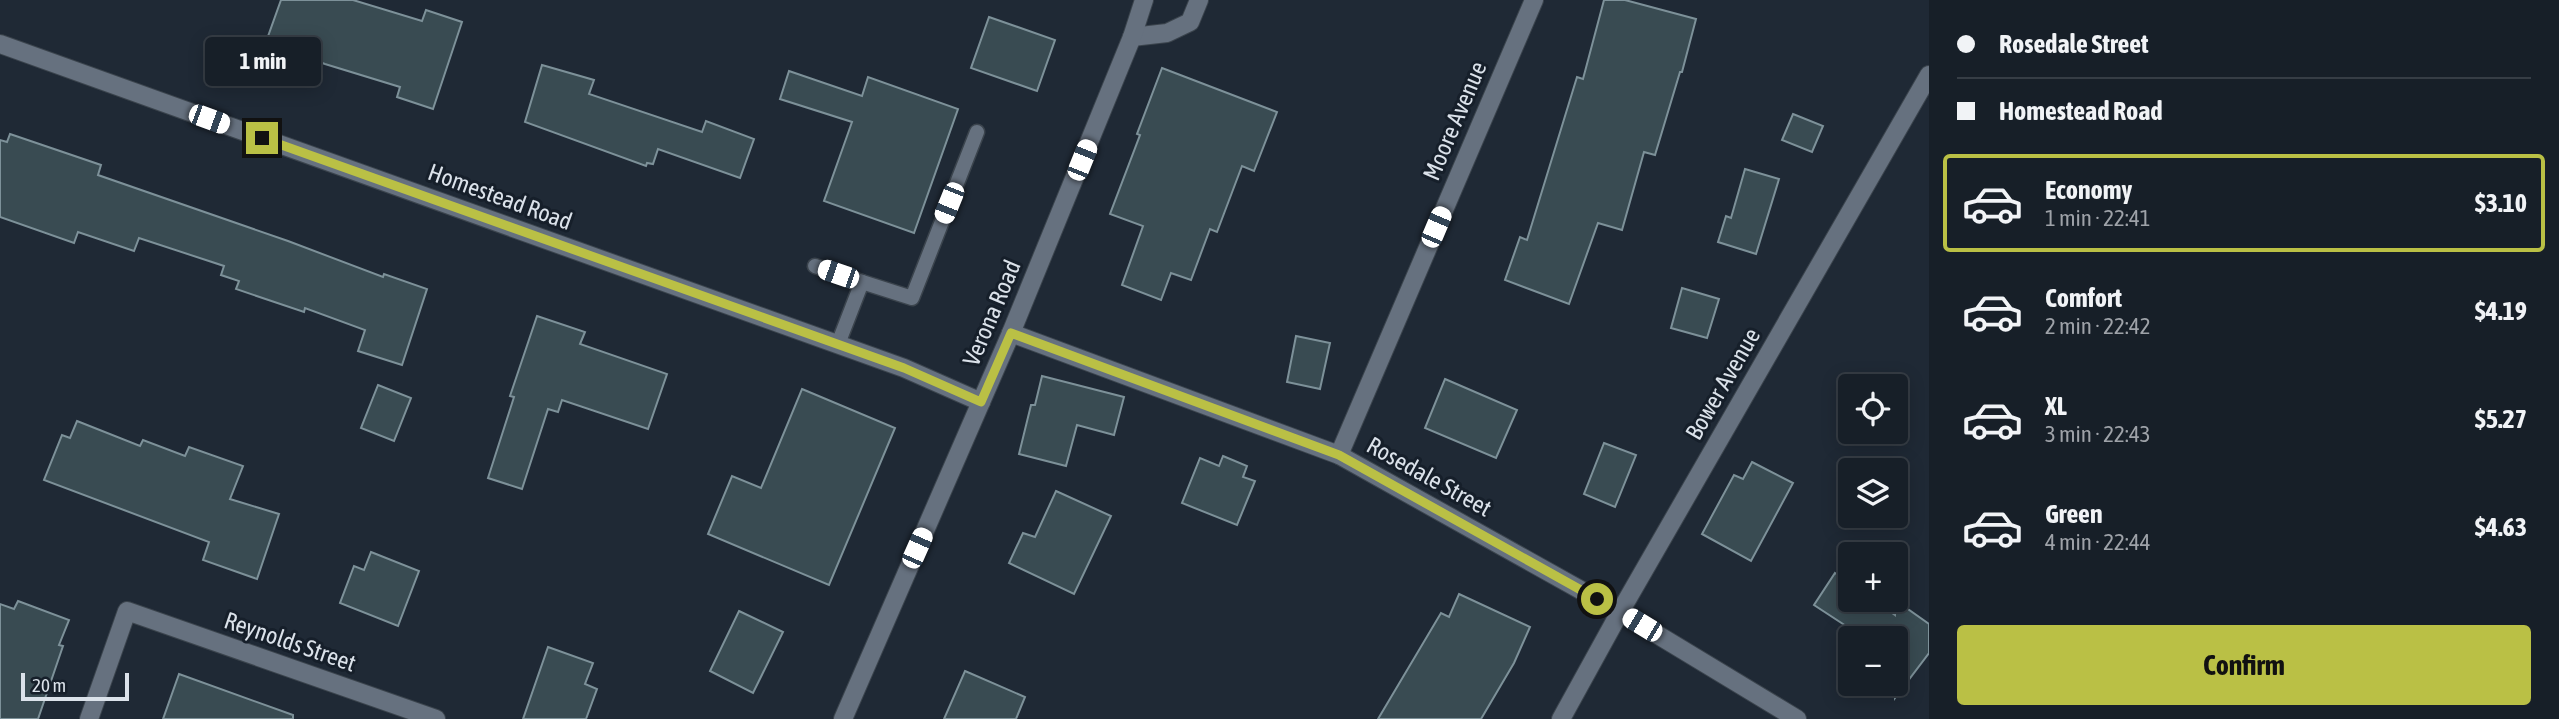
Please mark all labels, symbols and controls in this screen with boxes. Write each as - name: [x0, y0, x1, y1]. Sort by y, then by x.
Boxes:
- text: Rosedale Street: [1999, 29, 2149, 59]
- callout: 1 min: [204, 37, 320, 86]
- text: 1 min: [240, 48, 286, 74]
- street label: Moore Avenue: [1417, 57, 1492, 184]
- text: Homestead Road: [1999, 96, 2163, 126]
- car: [186, 102, 233, 136]
- route end: [246, 122, 278, 154]
- car: [1065, 137, 1100, 183]
- street label: Homestead Road: [425, 158, 576, 235]
- icon: car: [1961, 172, 2024, 235]
- text: Economy: [2045, 175, 2132, 205]
- car: [932, 180, 967, 226]
- text: $3.10: [2475, 188, 2527, 218]
- car: [1419, 204, 1454, 250]
- text: 1 min · 22:41: [2045, 205, 2151, 231]
- street label: Verona Road: [957, 256, 1026, 370]
- car: [815, 257, 862, 291]
- icon: car: [1961, 280, 2024, 343]
- text: Comfort: [2045, 283, 2122, 313]
- text: $4.19: [2475, 296, 2527, 326]
- text: 2 min · 22:42: [2045, 313, 2151, 339]
- street label: Bower Avenue: [1680, 323, 1765, 444]
- map controls: [1838, 374, 1908, 696]
- button: locate: [1838, 374, 1908, 444]
- icon: car: [1961, 388, 2024, 451]
- text: XL: [2045, 391, 2067, 421]
- text: $5.27: [2475, 404, 2527, 434]
- text: 3 min · 22:43: [2045, 421, 2151, 447]
- street label: Rosedale Street: [1362, 431, 1496, 522]
- button: layers: [1838, 458, 1908, 528]
- icon: car: [1961, 496, 2024, 559]
- text: Green: [2045, 499, 2103, 529]
- text: $4.63: [2475, 512, 2527, 542]
- car: [899, 525, 936, 571]
- text: 4 min · 22:44: [2045, 529, 2151, 555]
- button: +: [1838, 542, 1908, 612]
- route start: [1581, 583, 1613, 615]
- car: [1619, 605, 1666, 645]
- street label: Reynolds Street: [221, 606, 360, 677]
- button: Confirm: [1957, 625, 2531, 705]
- button: −: [1838, 626, 1908, 696]
- scale bar: [21, 670, 130, 702]
- text: 20 m: [32, 674, 66, 696]

